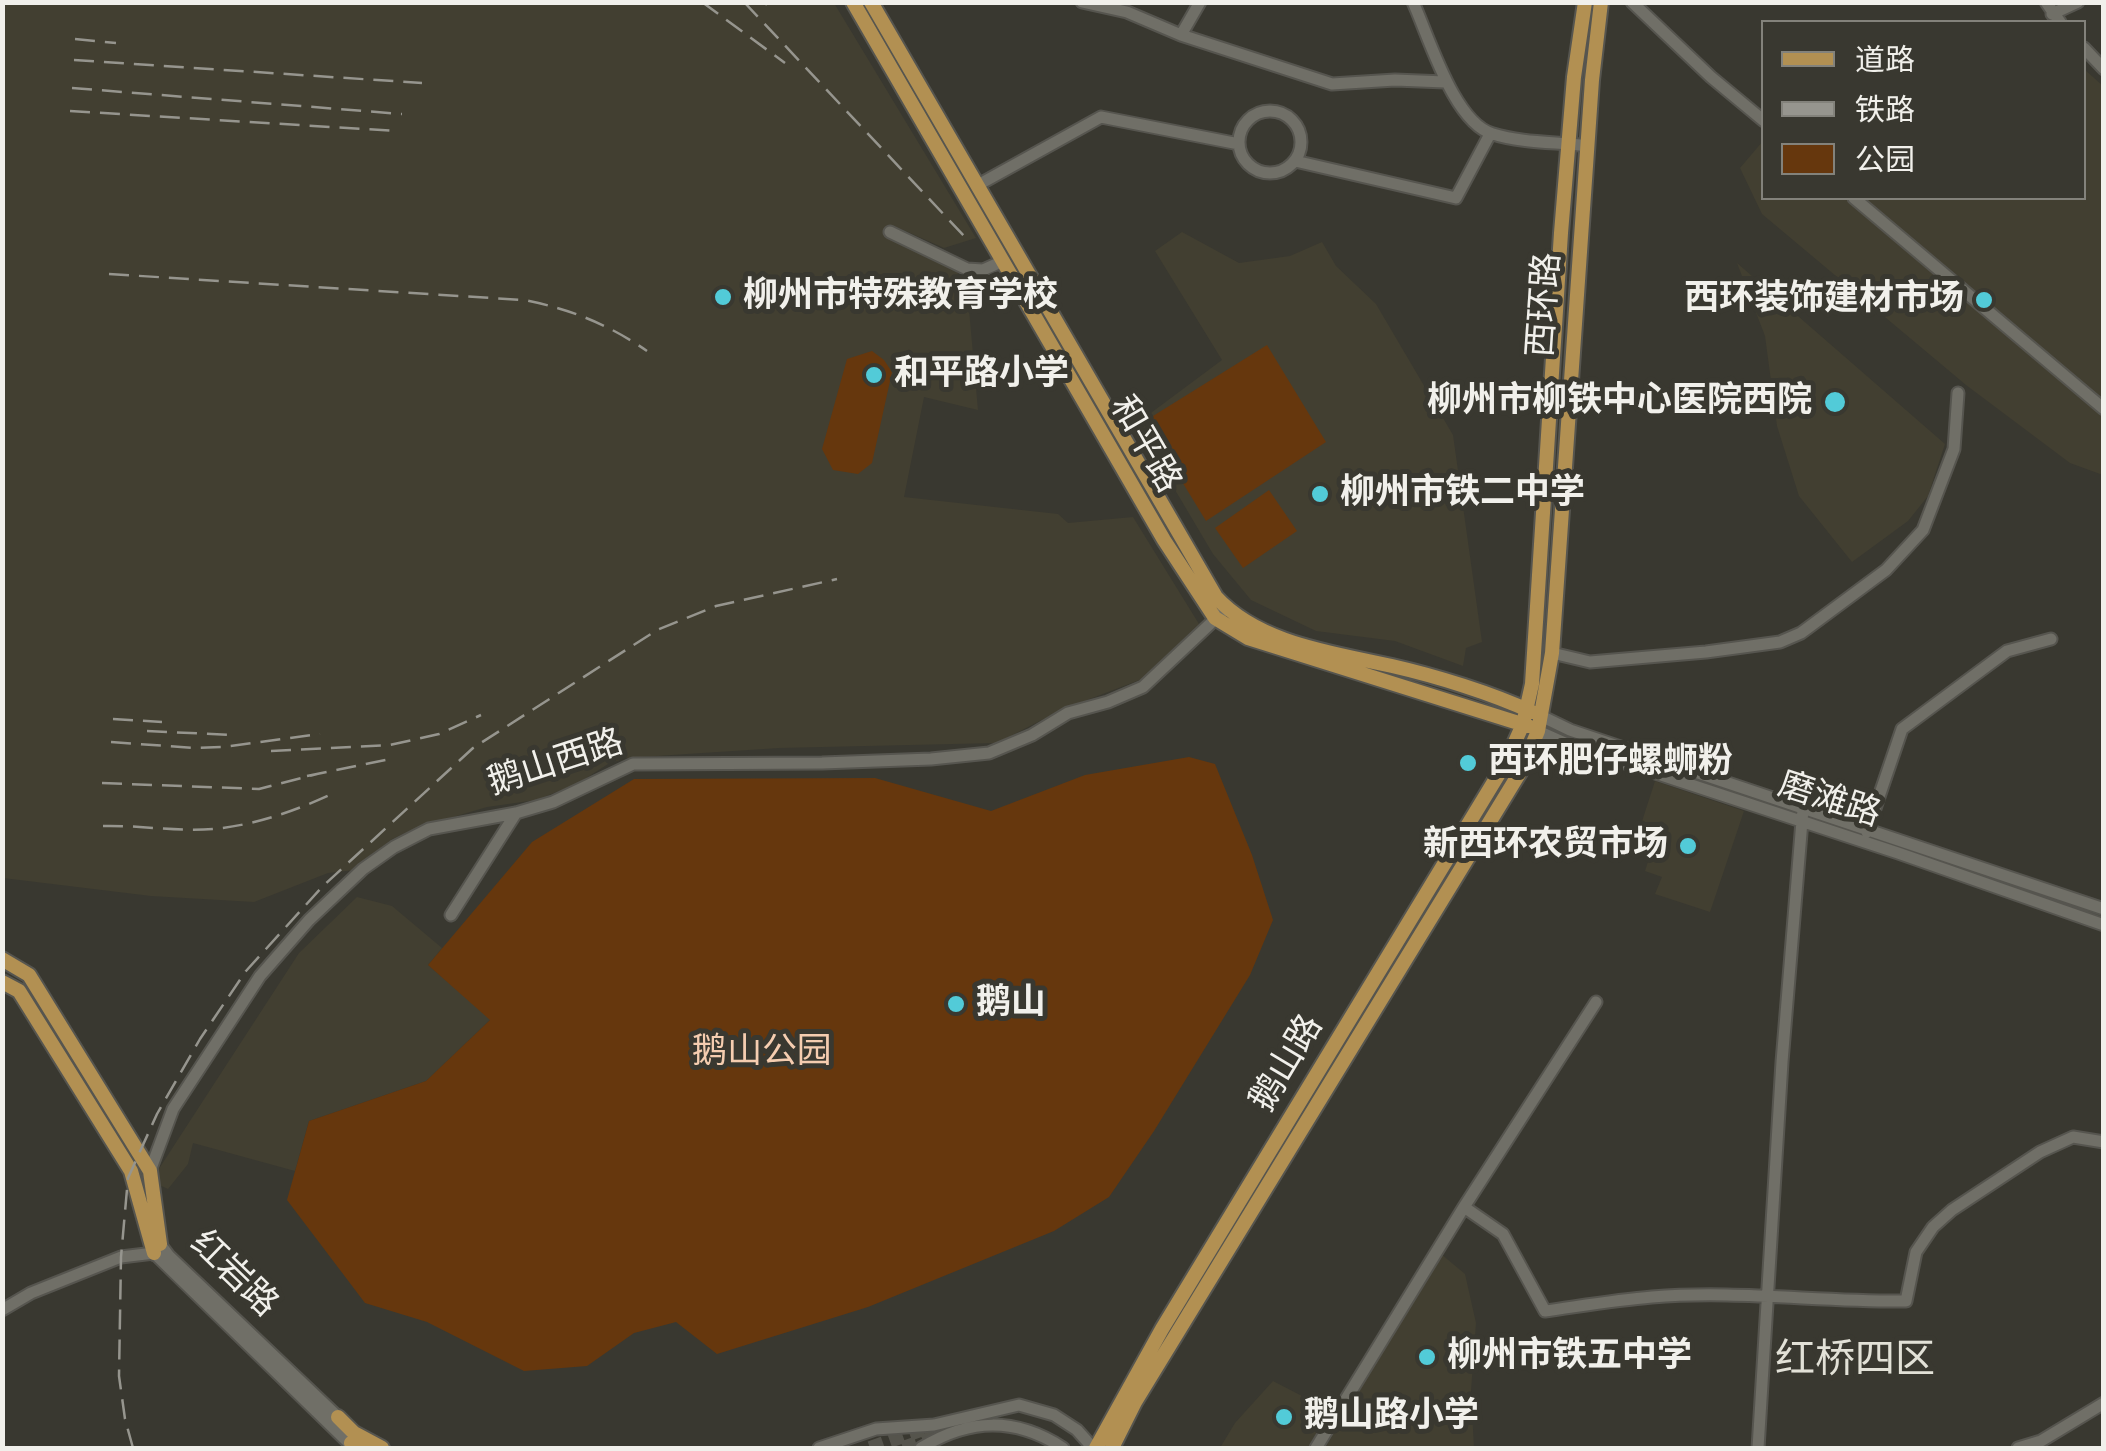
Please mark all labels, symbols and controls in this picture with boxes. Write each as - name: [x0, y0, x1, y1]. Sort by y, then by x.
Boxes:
- legend: [1761, 20, 2086, 200]
- text: 道路: [1855, 38, 1915, 81]
- text: 铁路: [1855, 88, 1915, 131]
- text: 公园: [1855, 138, 1915, 181]
- street label: 西环路: [1521, 251, 1571, 359]
- place label: 柳州市特殊教育学校: [743, 276, 1058, 318]
- place label: 西环装饰建材市场: [1684, 279, 1964, 321]
- marker: 柳州市特殊教育学校: [712, 286, 734, 308]
- marker: 西环装饰建材市场: [1973, 289, 1995, 311]
- place label: 和平路小学: [894, 354, 1069, 396]
- marker: 和平路小学: [863, 364, 885, 386]
- place label: 柳州市柳铁中心医院西院: [1427, 381, 1812, 423]
- street label: 和平路: [1100, 389, 1188, 501]
- marker: 柳州市柳铁中心医院西院: [1822, 389, 1848, 415]
- place label: 柳州市铁二中学: [1340, 473, 1585, 515]
- marker: 柳州市铁二中学: [1309, 483, 1331, 505]
- street label: 鹅山西路: [483, 722, 629, 806]
- place label: 西环肥仔螺蛳粉: [1488, 742, 1733, 784]
- marker: 西环肥仔螺蛳粉: [1457, 752, 1479, 774]
- street label: 磨滩路: [1773, 765, 1885, 837]
- place label: 新西环农贸市场: [1423, 825, 1668, 867]
- marker: 新西环农贸市场: [1677, 835, 1699, 857]
- place label: 鹅山: [976, 983, 1046, 1025]
- marker: 鹅山: [945, 993, 967, 1015]
- street label: 鹅山路: [1243, 1008, 1333, 1120]
- park label: 鹅山公园: [692, 1032, 832, 1074]
- street label: 红岩路: [181, 1223, 285, 1327]
- place label: 柳州市铁五中学: [1447, 1336, 1692, 1378]
- district label: 红桥四区: [1775, 1338, 1935, 1386]
- marker: 柳州市铁五中学: [1416, 1346, 1438, 1368]
- place label: 鹅山路小学: [1304, 1396, 1479, 1438]
- marker: 鹅山路小学: [1273, 1406, 1295, 1428]

